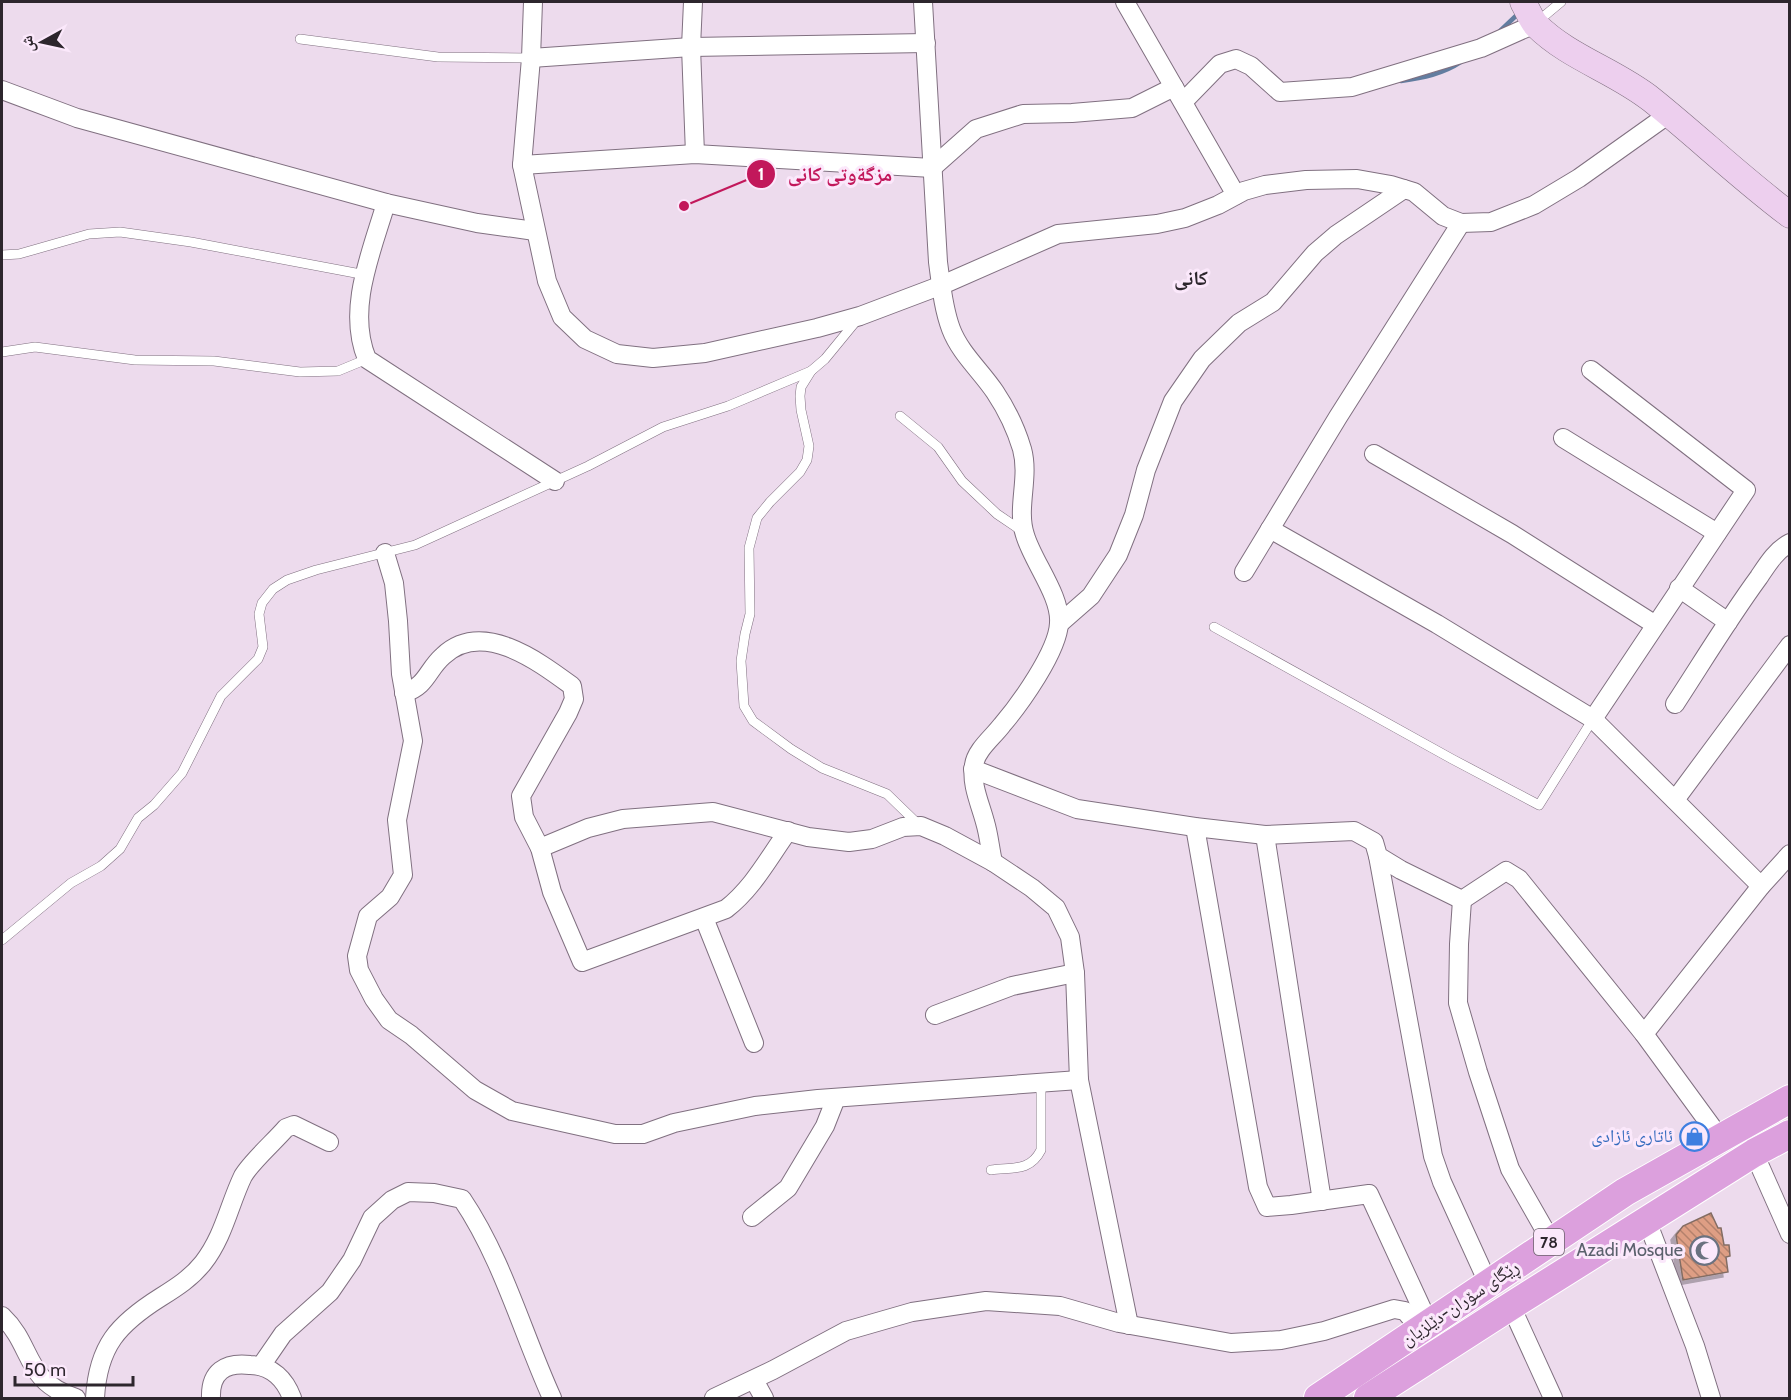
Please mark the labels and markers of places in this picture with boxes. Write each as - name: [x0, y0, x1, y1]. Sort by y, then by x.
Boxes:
- callout: مزگةوتی کانی: [746, 155, 905, 193]
- shop icon: ئاتاری ئازادی: [1678, 1120, 1710, 1152]
- place label: ئاتاری ئازادی: [1591, 1125, 1673, 1147]
- mosque icon: Azadi Mosque: [1688, 1234, 1720, 1266]
- place label: Azadi Mosque: [1577, 1239, 1683, 1261]

